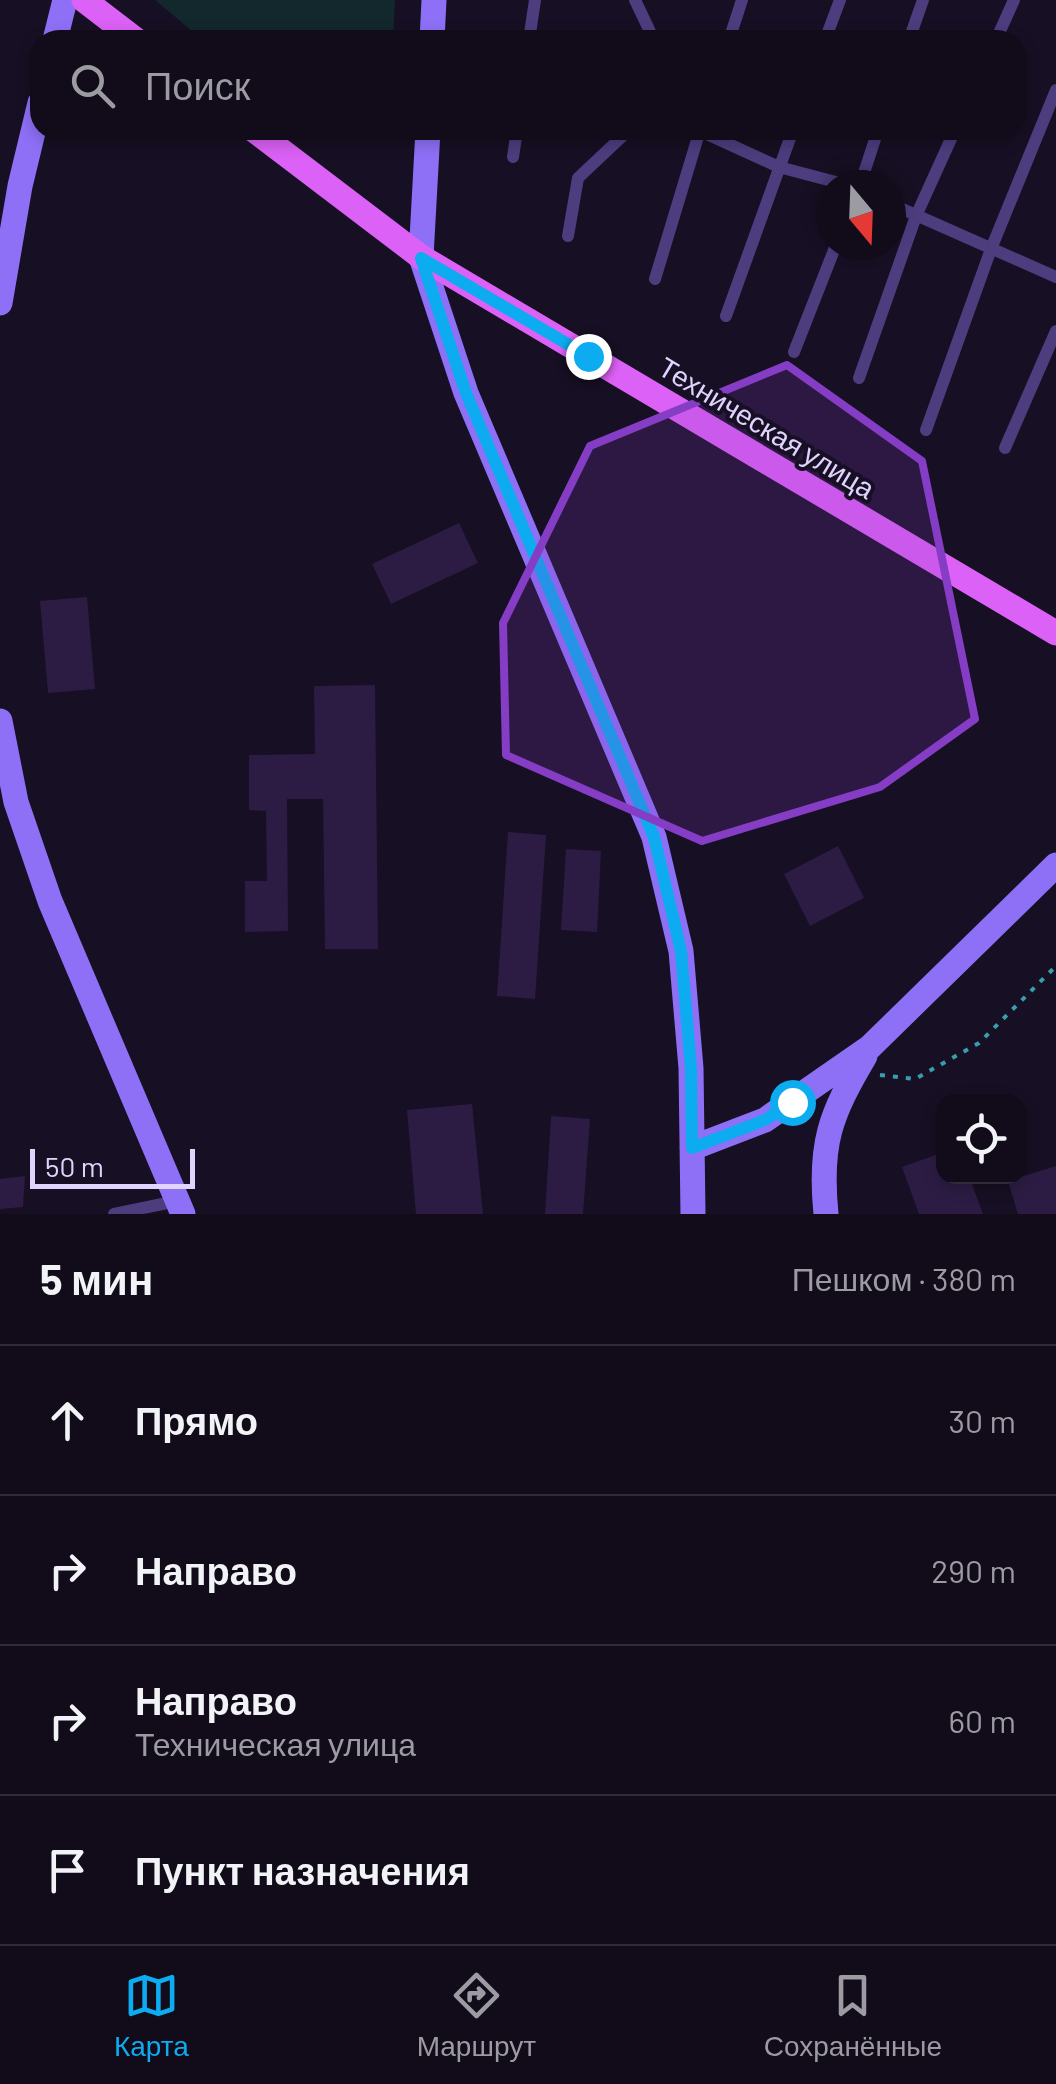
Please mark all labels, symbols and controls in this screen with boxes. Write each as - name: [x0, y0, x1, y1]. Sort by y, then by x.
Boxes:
- search box: [30, 30, 1026, 140]
- icon: search: [65, 58, 120, 113]
- text: Поиск: [145, 62, 250, 108]
- north arrow: [816, 170, 906, 260]
- route end: [566, 334, 612, 380]
- street label: Техническая улица: [653, 349, 882, 505]
- route start: [770, 1080, 816, 1126]
- map controls: [936, 1094, 1026, 1184]
- button: locate: [936, 1094, 1026, 1184]
- scale bar: [30, 1144, 195, 1188]
- text: 50 m: [45, 1149, 104, 1183]
- text: 5 мин: [40, 1253, 153, 1303]
- text: Пешком · 380 m: [792, 1259, 1016, 1297]
- icon: ahead: [40, 1393, 95, 1448]
- text: Прямо: [135, 1397, 258, 1443]
- text: 30 m: [949, 1401, 1016, 1439]
- icon: right: [40, 1543, 95, 1598]
- text: Направо: [135, 1547, 297, 1593]
- text: 290 m: [931, 1551, 1016, 1589]
- text: Направо: [135, 1677, 297, 1723]
- icon: right: [40, 1693, 95, 1748]
- text: 60 m: [949, 1701, 1016, 1739]
- text: Техническая улица: [135, 1724, 416, 1762]
- icon: arrive: [40, 1843, 95, 1898]
- text: Пункт назначения: [135, 1847, 470, 1893]
- tab: Карта: [114, 1968, 189, 2063]
- tab: Маршрут: [417, 1968, 536, 2063]
- tab: Сохранённые: [764, 1968, 942, 2063]

